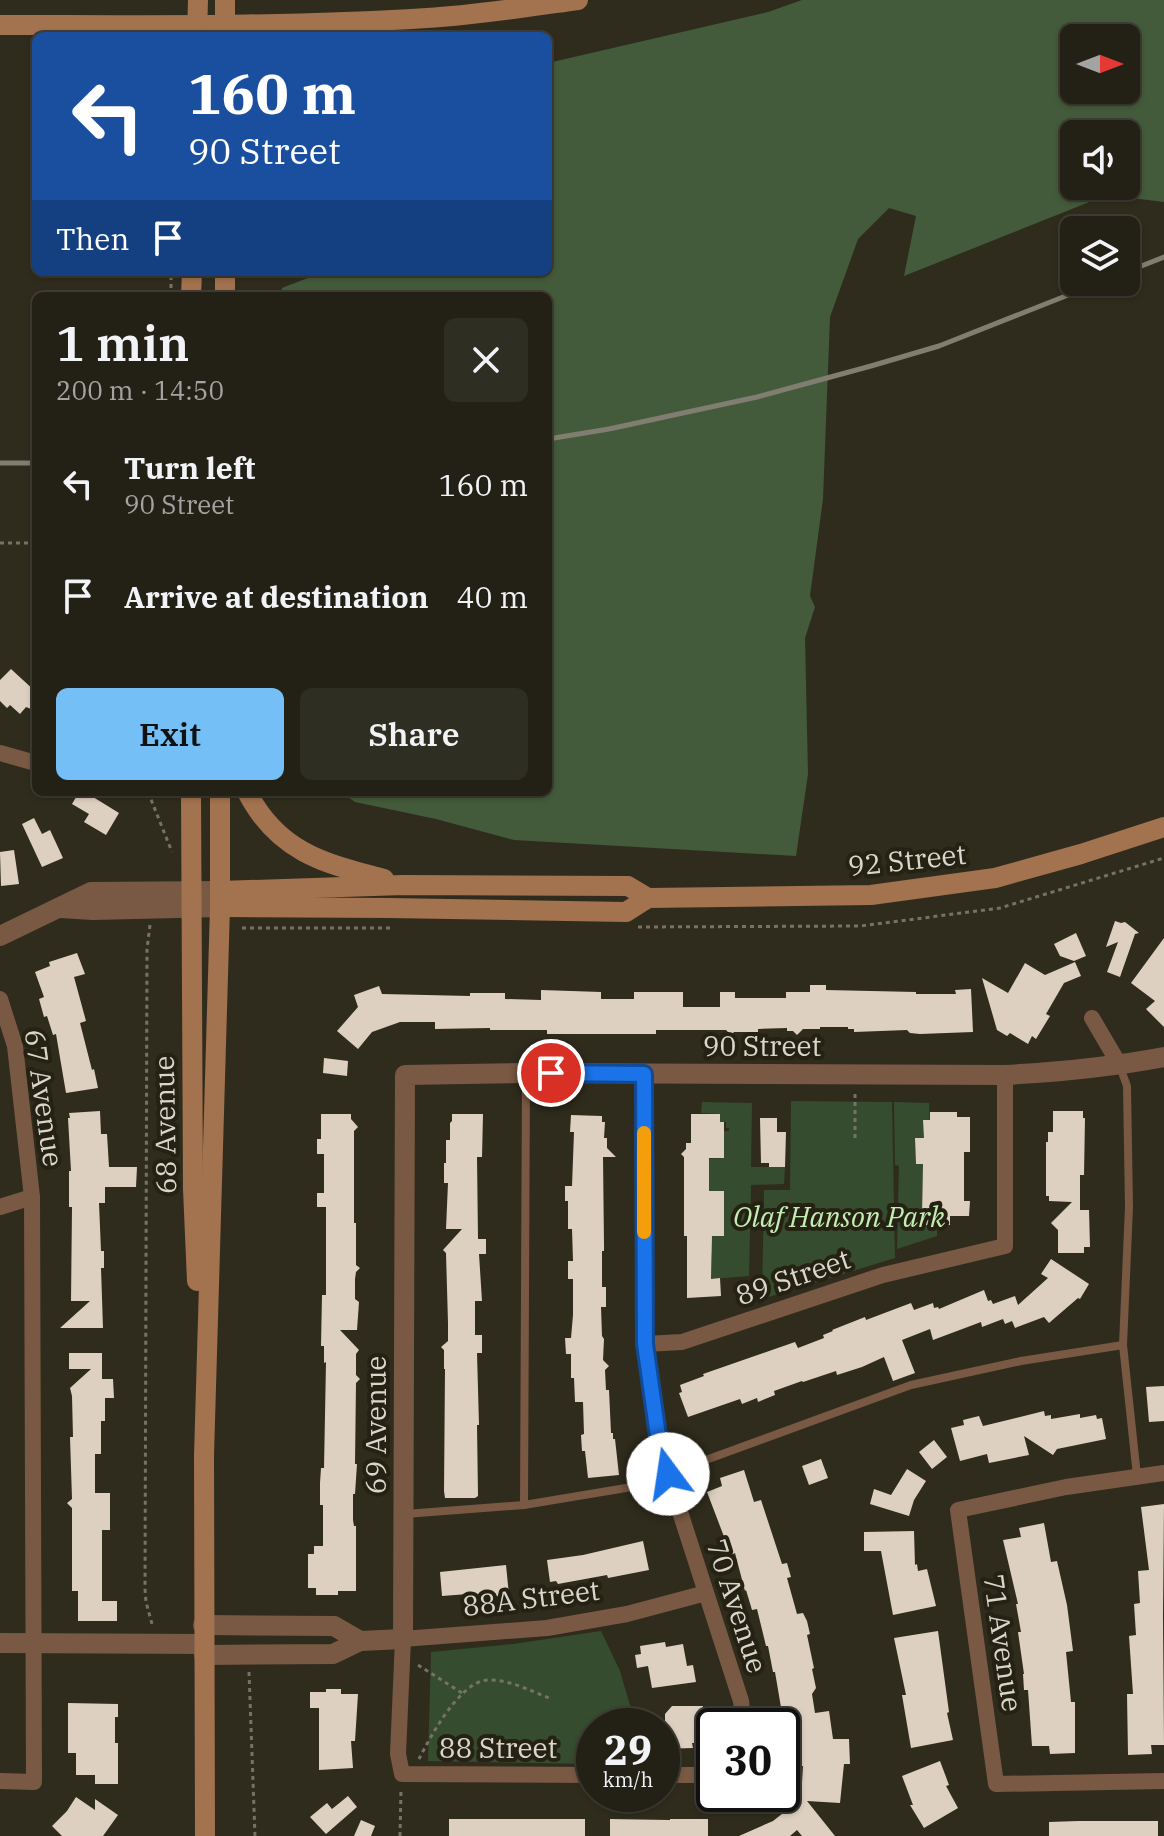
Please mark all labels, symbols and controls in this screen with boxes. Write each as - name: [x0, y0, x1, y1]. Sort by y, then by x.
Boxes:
- north arrow: [1060, 24, 1140, 104]
- map controls: [1060, 24, 1140, 296]
- text: 160 m: [188, 57, 356, 129]
- icon: left: [56, 64, 160, 168]
- button: sound: [1060, 120, 1140, 200]
- text: 90 Street: [188, 127, 341, 174]
- icon: arrive: [146, 216, 190, 260]
- button: layers: [1060, 216, 1140, 296]
- text: Then: [56, 219, 130, 258]
- text: 1 min: [56, 312, 189, 374]
- button: close: [444, 318, 528, 402]
- text: 200 m · 14:50: [56, 373, 224, 407]
- text: Turn left: [124, 448, 256, 487]
- icon: left: [56, 462, 100, 506]
- text: 160 m: [438, 465, 528, 504]
- text: 90 Street: [124, 487, 234, 521]
- icon: arrive: [56, 574, 100, 618]
- text: Arrive at destination: [124, 577, 429, 616]
- text: 40 m: [456, 577, 528, 616]
- button: Exit: [56, 688, 284, 780]
- button: Share: [300, 688, 528, 780]
- street label: 92 Street: [846, 835, 968, 884]
- street label: 67 Avenue: [17, 1027, 72, 1169]
- street label: 90 Street: [703, 1027, 821, 1064]
- pin: [517, 1039, 585, 1107]
- icon: arrive: [529, 1051, 573, 1095]
- street label: 68 Avenue: [145, 1055, 184, 1195]
- park label: Olaf Hanson Park: [733, 1198, 945, 1235]
- street label: 89 Street: [731, 1240, 855, 1313]
- street label: 69 Avenue: [357, 1356, 394, 1494]
- position arrow: [626, 1432, 710, 1516]
- street label: 70 Avenue: [698, 1534, 776, 1677]
- street label: 88A Street: [460, 1571, 602, 1624]
- street label: 71 Avenue: [976, 1572, 1031, 1714]
- speed limit sign: 30: [696, 1708, 800, 1812]
- text: 29: [604, 1724, 652, 1776]
- street label: 88 Street: [439, 1729, 557, 1766]
- text: km/h: [603, 1766, 653, 1793]

